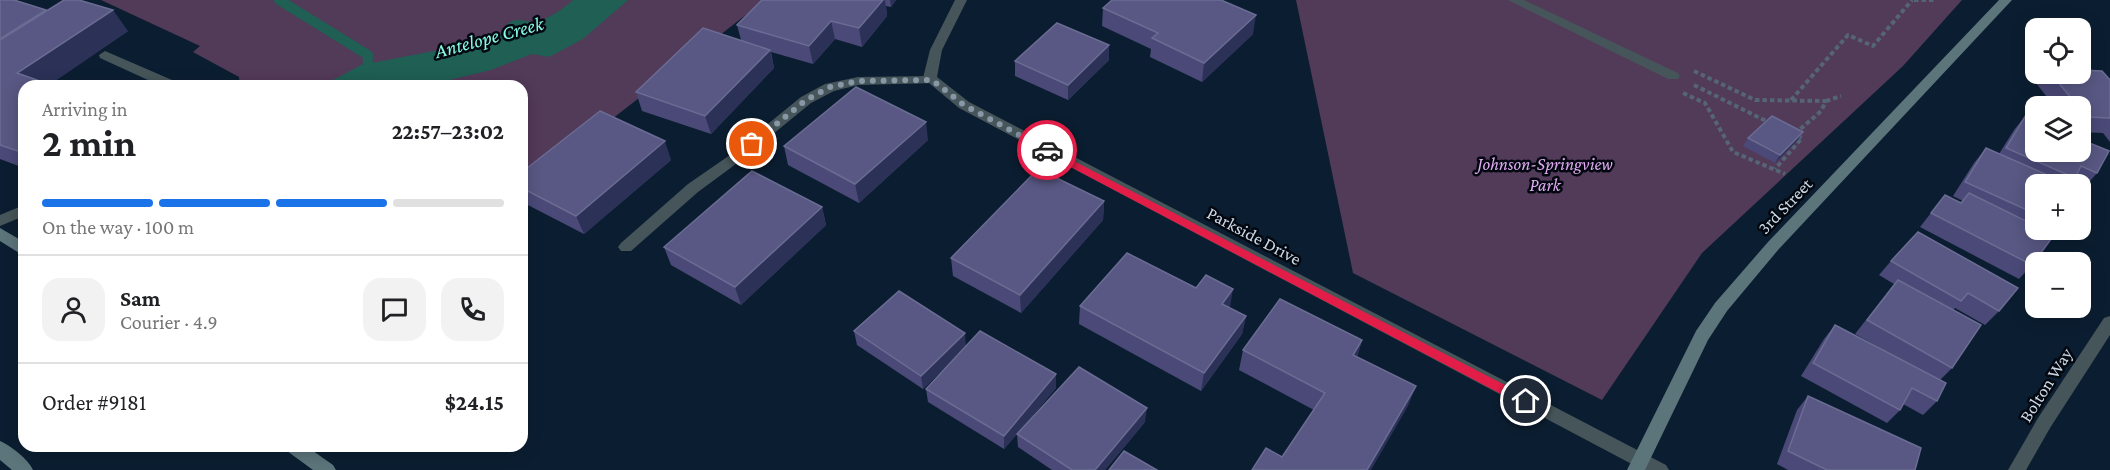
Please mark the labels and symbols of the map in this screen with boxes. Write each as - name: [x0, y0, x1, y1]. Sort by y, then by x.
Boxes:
- water label: Antelope Creek: [431, 12, 547, 63]
- pin: [726, 118, 777, 169]
- courier: [1017, 120, 1077, 180]
- park label: Johnson-Springview Park: [1474, 154, 1613, 195]
- street label: 3rd Street: [1754, 173, 1817, 238]
- street label: Parkside Drive: [1204, 203, 1304, 269]
- street label: Bolton Way: [2015, 344, 2077, 426]
- pin: [1500, 375, 1551, 426]

